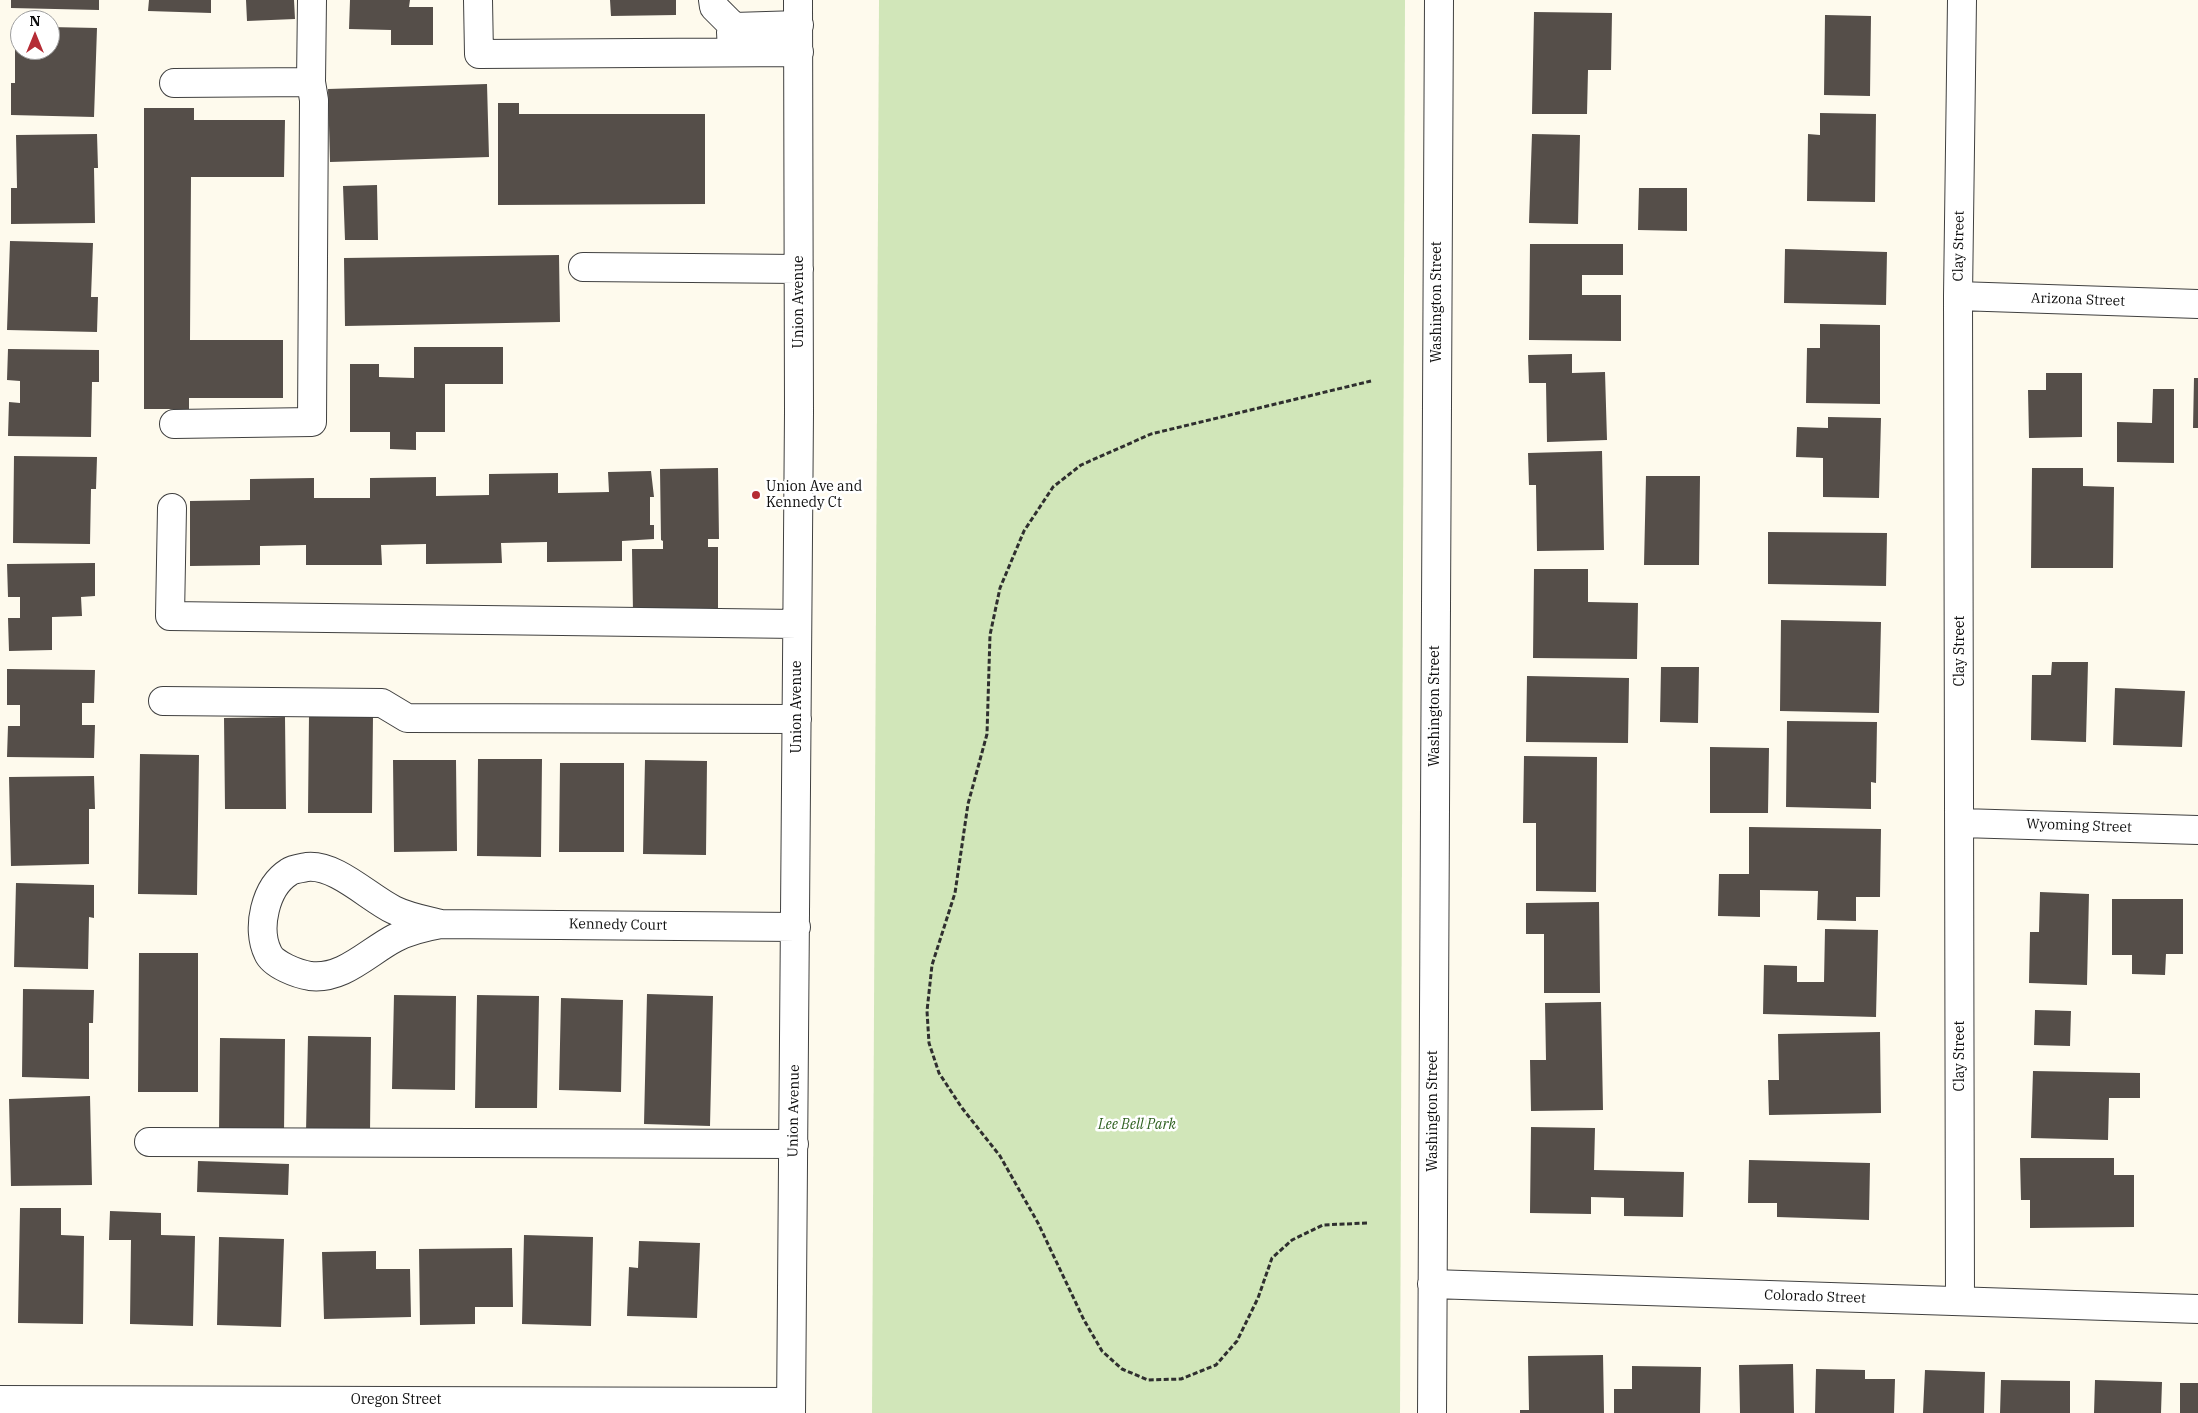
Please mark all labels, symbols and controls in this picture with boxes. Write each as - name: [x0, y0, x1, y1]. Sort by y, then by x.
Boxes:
- north arrow: [10, 10, 60, 60]
- text: N: [29, 12, 41, 30]
- street label: Clay Street: [1950, 210, 1968, 282]
- street label: Washington Street: [1429, 241, 1445, 363]
- street label: Union Avenue: [791, 256, 807, 348]
- street label: Arizona Street: [2031, 290, 2125, 310]
- place label: Union Ave and Kennedy Ct: [766, 479, 862, 512]
- marker: Union Ave and Kennedy Ct: [750, 489, 762, 501]
- street label: Clay Street: [1952, 616, 1968, 686]
- street label: Washington Street: [1427, 645, 1443, 767]
- street label: Union Avenue: [789, 661, 805, 753]
- street label: Wyoming Street: [2026, 816, 2132, 836]
- street label: Kennedy Court: [569, 916, 667, 934]
- street label: Clay Street: [1952, 1021, 1968, 1091]
- street label: Washington Street: [1425, 1050, 1441, 1172]
- street label: Union Avenue: [785, 1064, 803, 1158]
- park label: Lee Bell Park: [1098, 1117, 1176, 1133]
- street label: Colorado Street: [1764, 1287, 1866, 1307]
- street label: Oregon Street: [351, 1392, 441, 1408]

